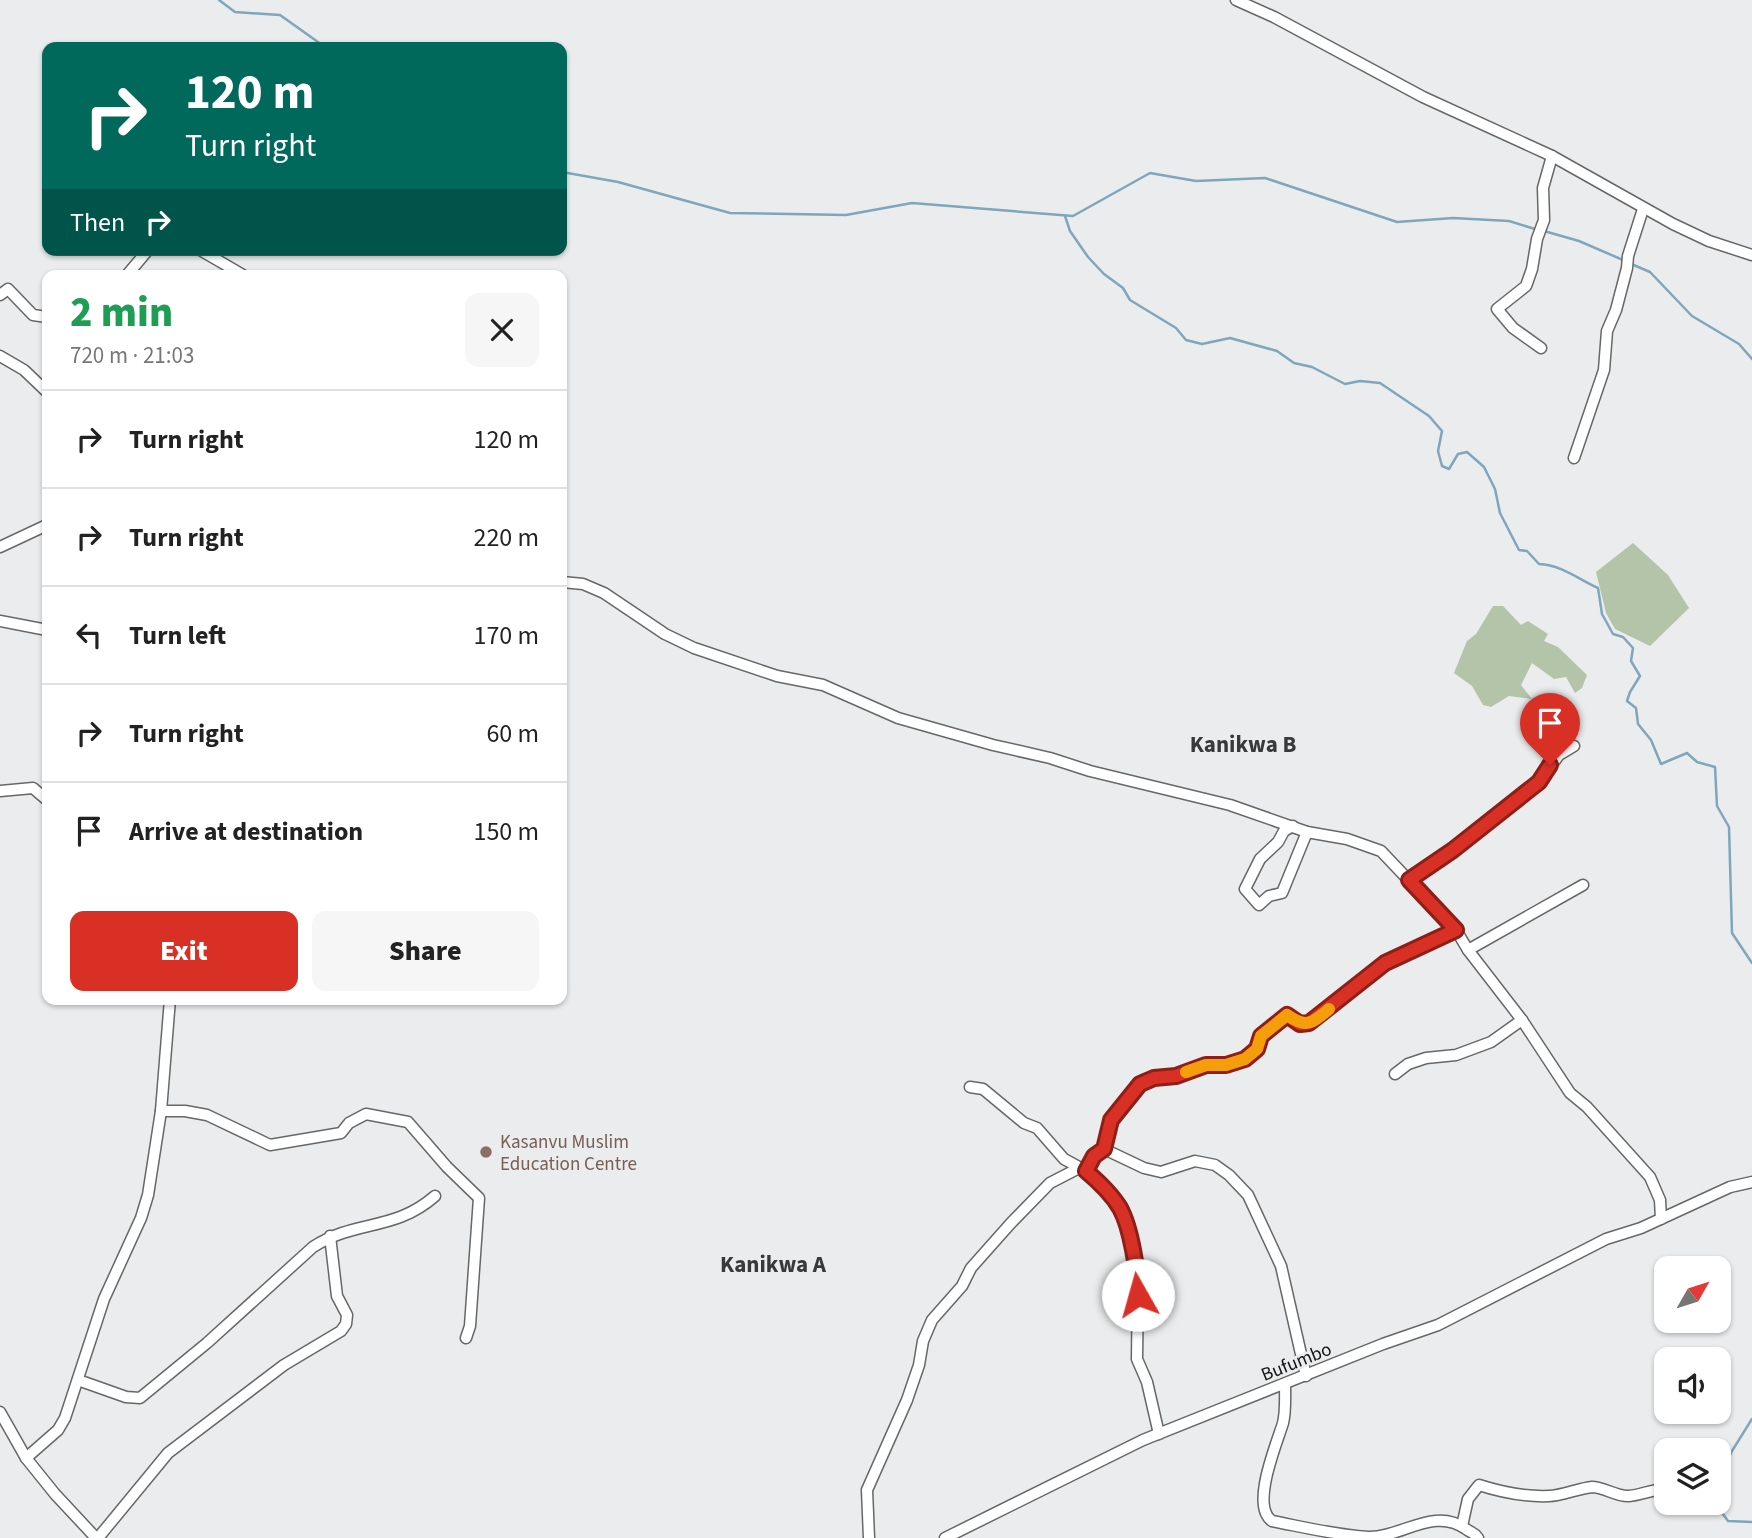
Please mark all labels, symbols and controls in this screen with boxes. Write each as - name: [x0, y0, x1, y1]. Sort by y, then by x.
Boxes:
- text: 120 m: [185, 58, 314, 128]
- icon: right: [70, 70, 161, 161]
- text: Turn right: [185, 123, 316, 169]
- icon: right: [139, 203, 177, 241]
- text: Then: [70, 204, 125, 241]
- text: 2 min: [70, 283, 173, 343]
- button: close: [465, 293, 539, 367]
- text: 720 m · 21:03: [70, 339, 194, 372]
- icon: right: [70, 420, 108, 458]
- text: Turn right: [129, 421, 244, 458]
- text: 120 m: [473, 421, 539, 458]
- icon: right: [70, 518, 108, 556]
- text: Turn right: [129, 519, 244, 556]
- text: 220 m: [473, 519, 539, 556]
- icon: left: [70, 616, 108, 654]
- text: Turn left: [129, 617, 226, 654]
- text: 170 m: [473, 617, 539, 654]
- pin: [1520, 693, 1580, 765]
- icon: arrive: [1531, 704, 1569, 742]
- icon: right: [70, 714, 108, 752]
- text: Turn right: [129, 715, 244, 752]
- text: 60 m: [486, 715, 539, 752]
- district label: Kanikwa B: [1190, 728, 1296, 761]
- icon: arrive: [70, 812, 108, 850]
- text: Arrive at destination: [129, 813, 363, 850]
- text: 150 m: [473, 813, 539, 850]
- button: Exit: [70, 911, 298, 991]
- button: Share: [312, 911, 539, 991]
- place label: Kasanvu Muslim Education Centre: [500, 1129, 637, 1178]
- marker: Kasanvu Muslim Education Centre: [478, 1144, 494, 1160]
- district label: Kanikwa A: [720, 1248, 827, 1281]
- north arrow: [1654, 1256, 1731, 1334]
- map controls: [1654, 1256, 1731, 1515]
- position arrow: [1101, 1258, 1175, 1332]
- street label: Bufumbo: [1257, 1336, 1336, 1389]
- button: sound: [1654, 1347, 1731, 1424]
- button: layers: [1654, 1438, 1731, 1515]

